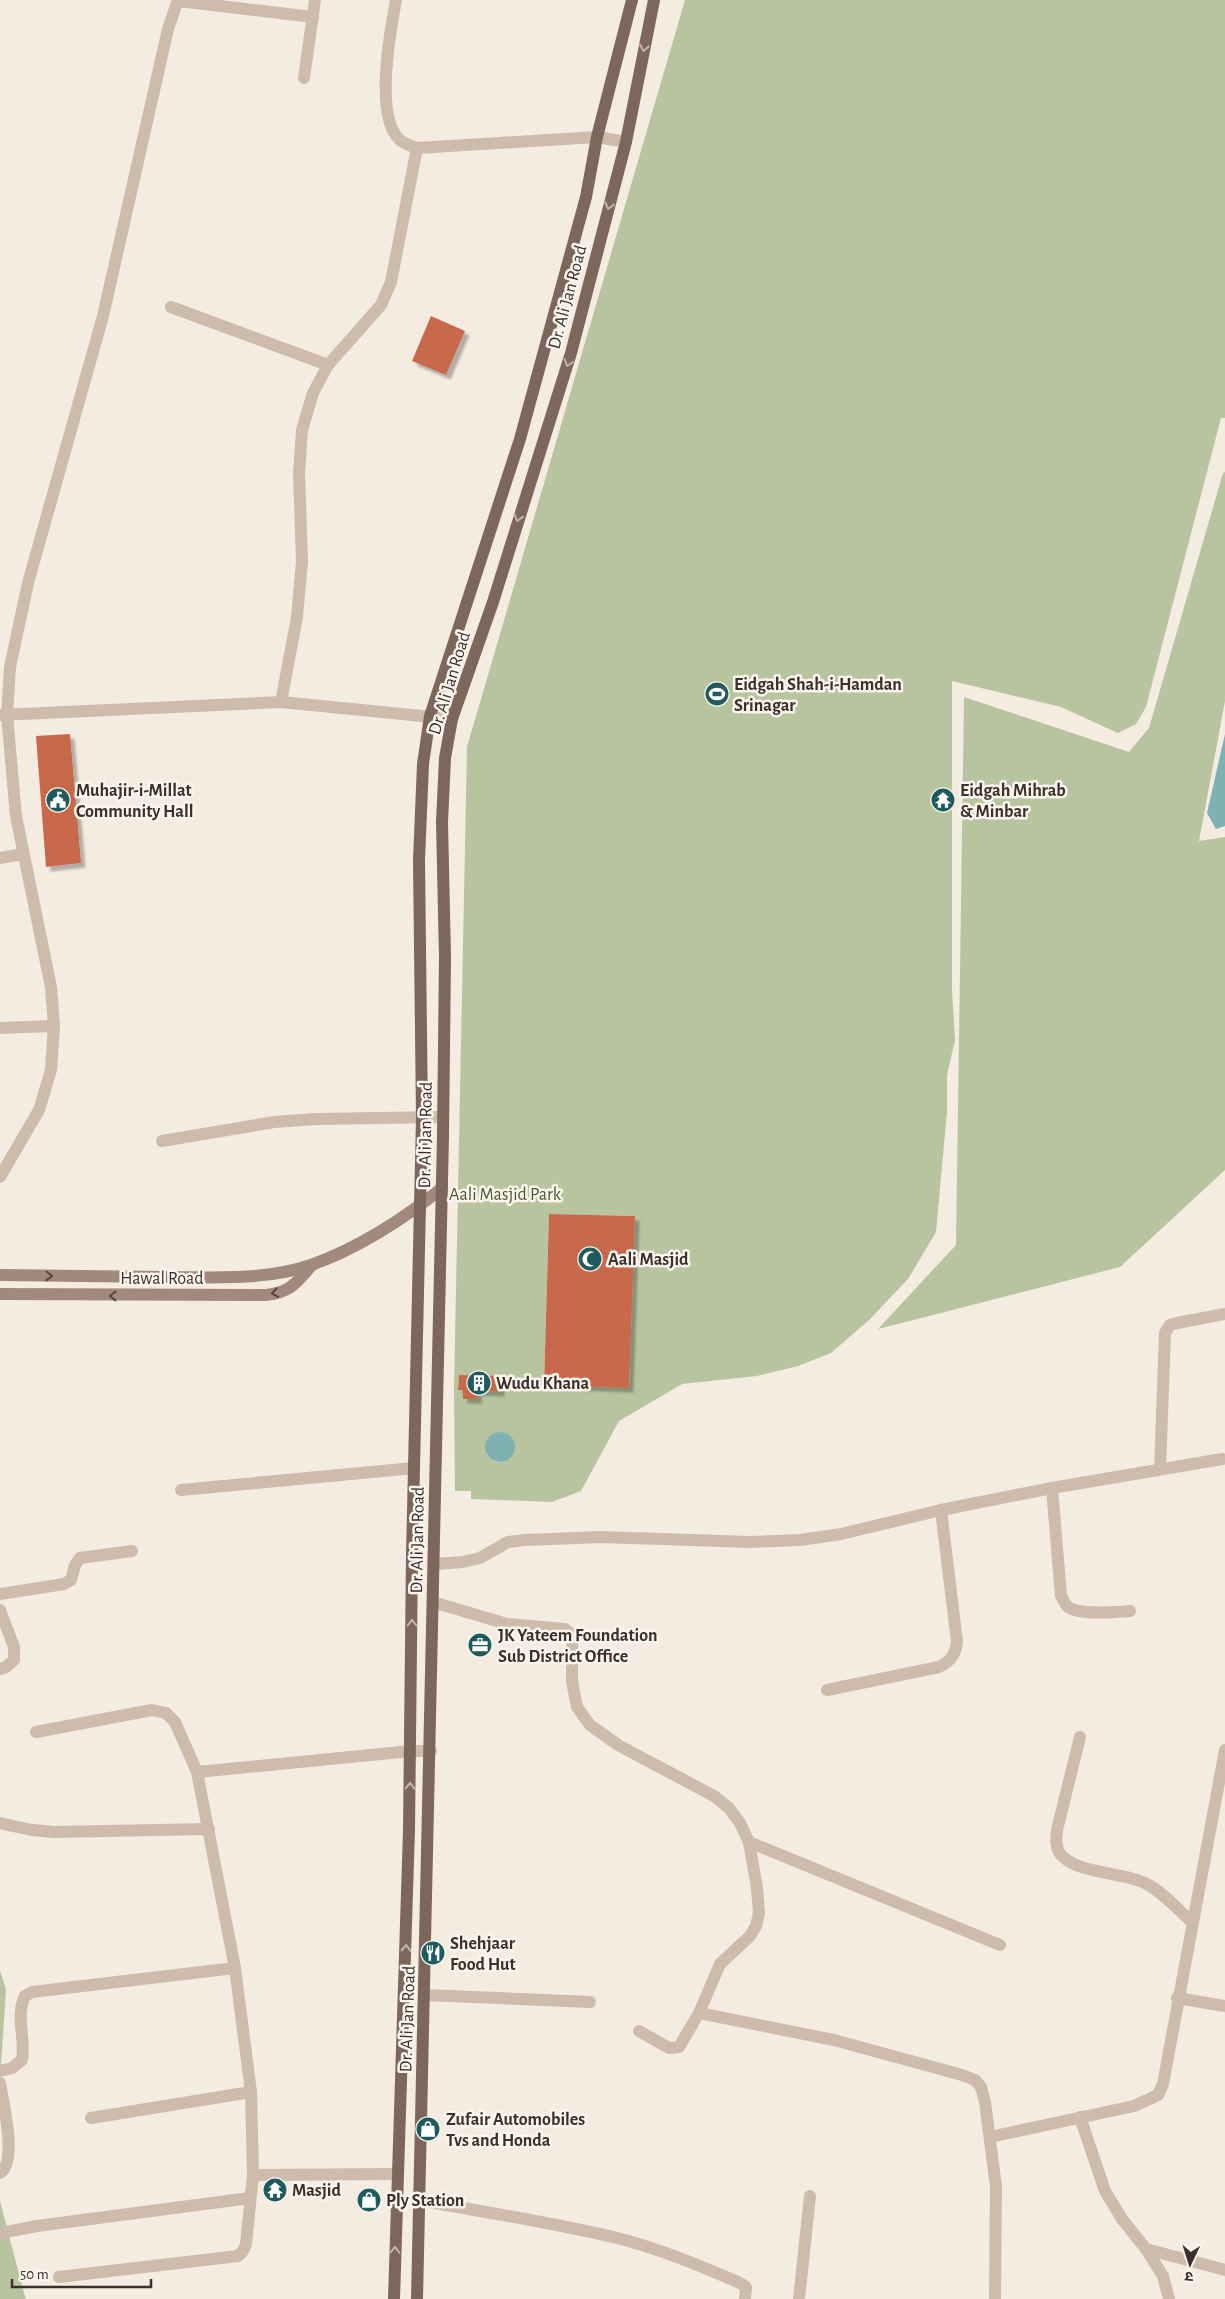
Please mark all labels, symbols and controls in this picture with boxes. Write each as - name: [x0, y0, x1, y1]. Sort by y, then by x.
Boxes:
- one-way arrow: [640, 43, 650, 52]
- one-way arrow: [604, 202, 614, 210]
- street label: Dr. Ali Jan Road: [545, 243, 590, 351]
- one-way arrow: [564, 359, 574, 367]
- one-way arrow: [514, 514, 524, 522]
- street label: Dr. Ali Jan Road: [426, 630, 474, 737]
- place label: Eidgah Shah-i-Hamdan Srinagar: [734, 676, 902, 715]
- sports icon: Eidgah Shah-i-Hamdan Srinagar: [704, 681, 730, 707]
- place label: Muhajir-i-Millat Community Hall: [76, 782, 193, 821]
- place label: Eidgah Mihrab & Minbar: [960, 782, 1066, 821]
- public building icon: Muhajir-i-Millat Community Hall: [45, 787, 71, 813]
- temple icon: Eidgah Mihrab & Minbar: [930, 787, 956, 813]
- street label: Dr. Ali Jan Road: [416, 1082, 436, 1188]
- park label: Aali Masjid Park: [449, 1186, 562, 1204]
- mosque icon: Aali Masjid: [577, 1246, 603, 1272]
- place label: Aali Masjid: [608, 1251, 689, 1269]
- street label: Hawal Road: [120, 1270, 204, 1288]
- one-way arrow: [45, 1271, 53, 1281]
- one-way arrow: [271, 1288, 280, 1298]
- one-way arrow: [109, 1291, 116, 1301]
- building icon: Wudu Khana: [466, 1370, 492, 1396]
- place label: Wudu Khana: [496, 1375, 590, 1393]
- street label: Dr. Ali Jan Road: [408, 1487, 428, 1593]
- one-way arrow: [406, 1619, 417, 1627]
- place label: JK Yateem Foundation Sub District Office: [498, 1627, 658, 1666]
- office icon: JK Yateem Foundation Sub District Office: [467, 1632, 493, 1658]
- one-way arrow: [405, 1781, 415, 1789]
- place label: Shehjaar Food Hut: [450, 1935, 516, 1974]
- restaurant icon: Shehjaar Food Hut: [420, 1940, 446, 1966]
- one-way arrow: [401, 1944, 411, 1952]
- street label: Dr. Ali Jan Road: [397, 1965, 419, 2073]
- place label: Zufair Automobiles Tvs and Honda: [446, 2111, 585, 2150]
- shop icon: Zufair Automobiles Tvs and Honda: [415, 2116, 441, 2142]
- temple icon: Masjid: [262, 2177, 288, 2203]
- place label: Masjid: [292, 2182, 342, 2200]
- shop icon: Ply Station: [356, 2187, 382, 2213]
- place label: Ply Station: [386, 2192, 464, 2210]
- north arrow: [1165, 2239, 1215, 2289]
- one-way arrow: [390, 2246, 400, 2254]
- scale bar: [12, 2256, 151, 2288]
- text: 50 m: [20, 2267, 49, 2282]
- text: उ: [1184, 2269, 1194, 2283]

